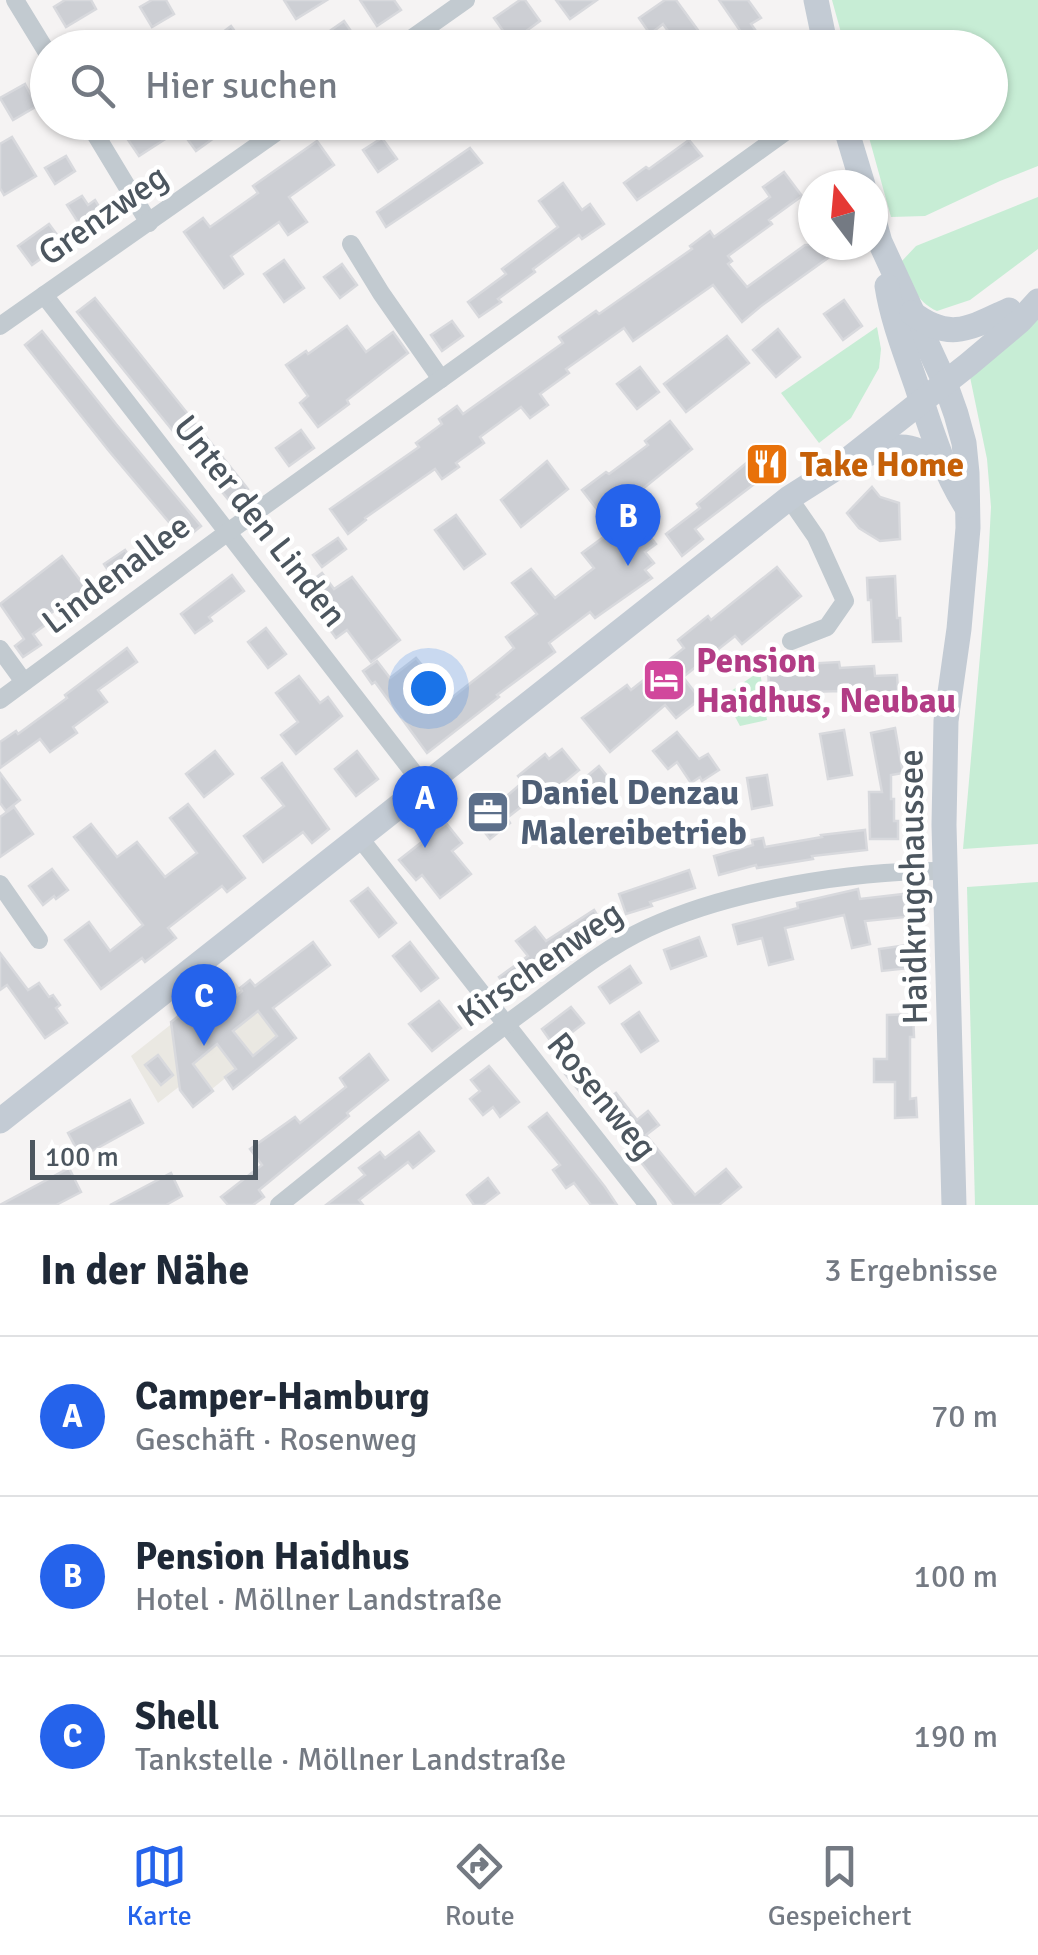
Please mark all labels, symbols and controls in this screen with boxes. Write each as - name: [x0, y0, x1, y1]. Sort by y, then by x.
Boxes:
- search box: [30, 30, 1008, 140]
- icon: search: [65, 58, 120, 113]
- text: Hier suchen: [145, 62, 338, 109]
- street label: Grenzweg: [30, 155, 176, 275]
- north arrow: [798, 170, 888, 260]
- street label: Unter den Linden: [164, 407, 356, 635]
- restaurant icon: Take Home: [744, 441, 790, 487]
- place label: Take Home: [800, 443, 964, 486]
- pin: B: [596, 484, 660, 566]
- street label: Lindenallee: [34, 504, 198, 644]
- place label: Pension Haidhus, Neubau: [696, 639, 956, 722]
- hotel icon: Pension Haidhus, Neubau: [641, 657, 687, 703]
- your location: [403, 663, 454, 714]
- street label: Haidkrugchaussee: [889, 749, 937, 1025]
- pin: A: [392, 766, 458, 848]
- place label: Daniel Denzau Malereibetrieb: [520, 771, 747, 854]
- office icon: Daniel Denzau Malereibetrieb: [465, 789, 511, 835]
- street label: Kirschenweg: [449, 892, 631, 1036]
- pin: C: [172, 964, 236, 1046]
- street label: Rosenweg: [538, 1024, 666, 1168]
- scale bar: [30, 1135, 258, 1180]
- text: 100 m: [45, 1140, 119, 1174]
- text: In der Nähe: [40, 1245, 249, 1296]
- text: 3 Ergebnisse: [824, 1251, 998, 1290]
- text: Camper-Hamburg: [135, 1373, 430, 1420]
- text: A: [62, 1397, 83, 1436]
- text: 70 m: [931, 1397, 998, 1436]
- text: Geschäft · Rosenweg: [135, 1420, 417, 1459]
- text: Pension Haidhus: [135, 1533, 409, 1580]
- text: B: [63, 1557, 82, 1596]
- text: 100 m: [914, 1557, 998, 1596]
- text: Hotel · Möllner Landstraße: [135, 1580, 502, 1619]
- text: Shell: [135, 1693, 219, 1740]
- text: C: [63, 1717, 82, 1756]
- text: 190 m: [914, 1717, 998, 1756]
- text: Tankstelle · Möllner Landstraße: [135, 1740, 566, 1779]
- tab: Karte: [126, 1839, 192, 1933]
- tab: Route: [445, 1839, 515, 1933]
- tab: Gespeichert: [768, 1839, 912, 1933]

